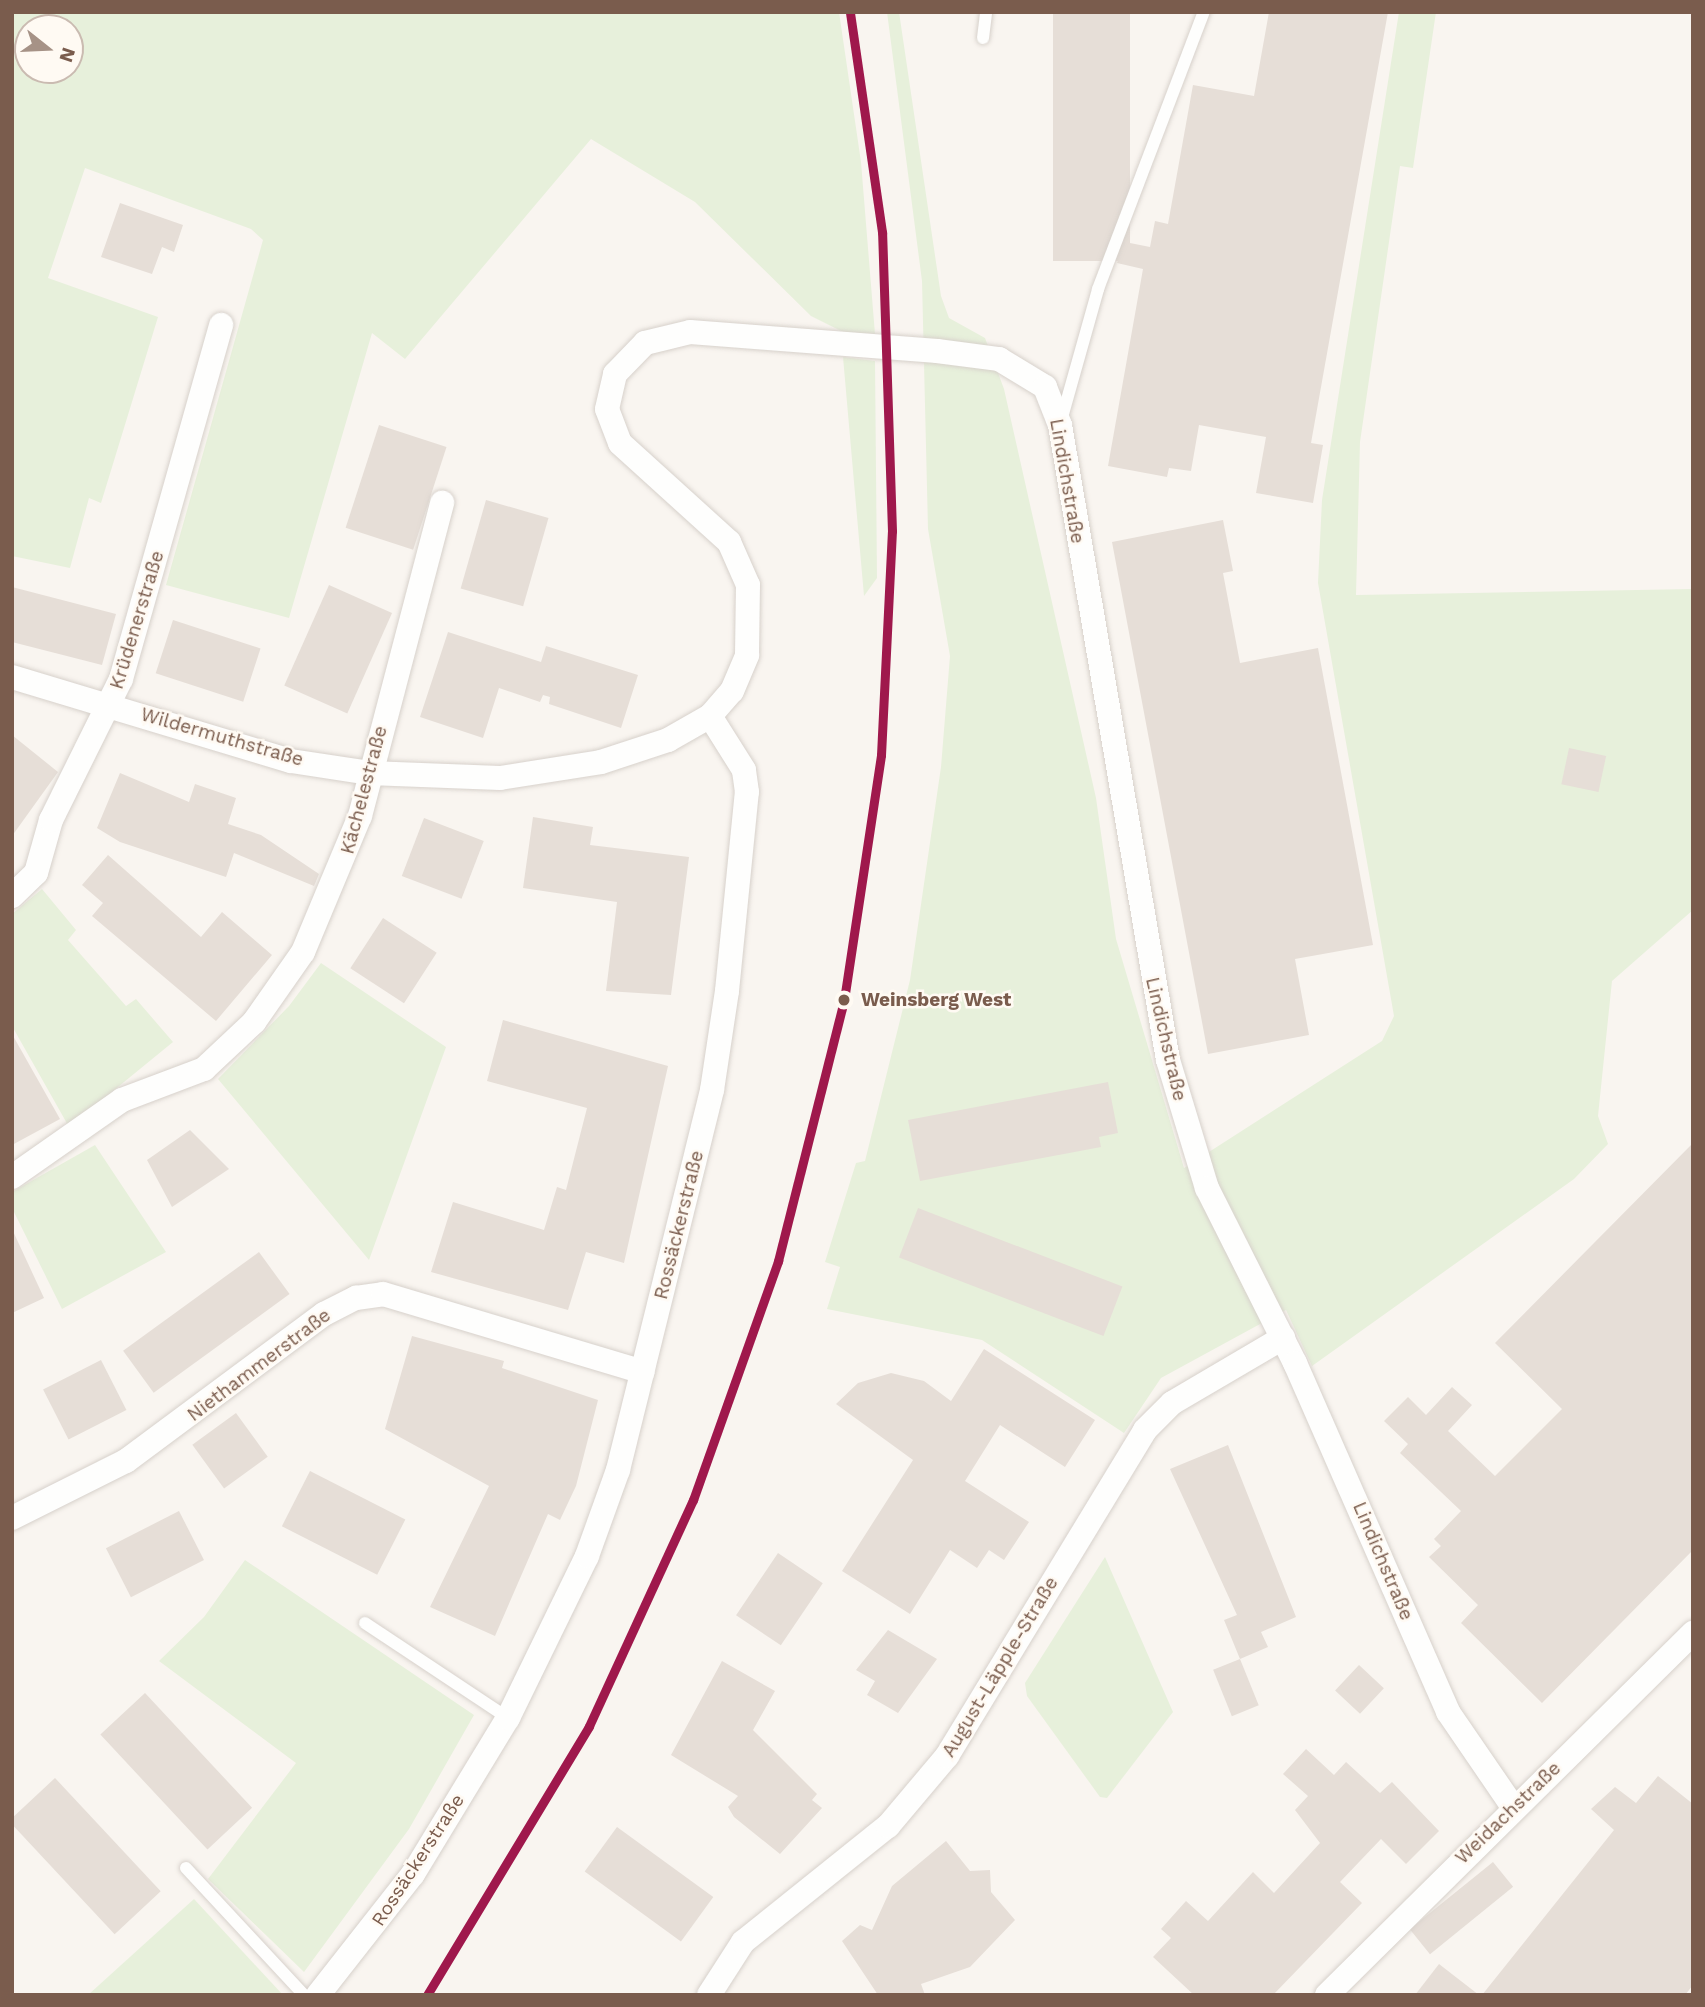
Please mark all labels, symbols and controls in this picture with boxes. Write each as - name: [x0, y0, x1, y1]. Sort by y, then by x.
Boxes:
- north arrow: [14, 14, 84, 84]
- text: N: [54, 45, 81, 65]
- street label: Lindichstraße: [1045, 417, 1089, 545]
- street label: Krüdenerstraße: [105, 548, 169, 692]
- street label: Wildermuthstraße: [138, 703, 306, 771]
- street label: Kächelestraße: [336, 723, 392, 857]
- street label: Lindichstraße: [1141, 975, 1191, 1103]
- marker: Weinsberg West: [833, 989, 855, 1011]
- place label: Weinsberg West: [861, 989, 1012, 1011]
- street label: Rossäckerstraße: [649, 1148, 709, 1302]
- street label: Niethammerstraße: [183, 1304, 335, 1426]
- street label: Lindichstraße: [1348, 1498, 1418, 1624]
- street label: August-Läpple-Straße: [937, 1573, 1063, 1761]
- street label: Weidachstraße: [1451, 1757, 1565, 1869]
- street label: Rossäckerstraße: [367, 1790, 469, 1930]

